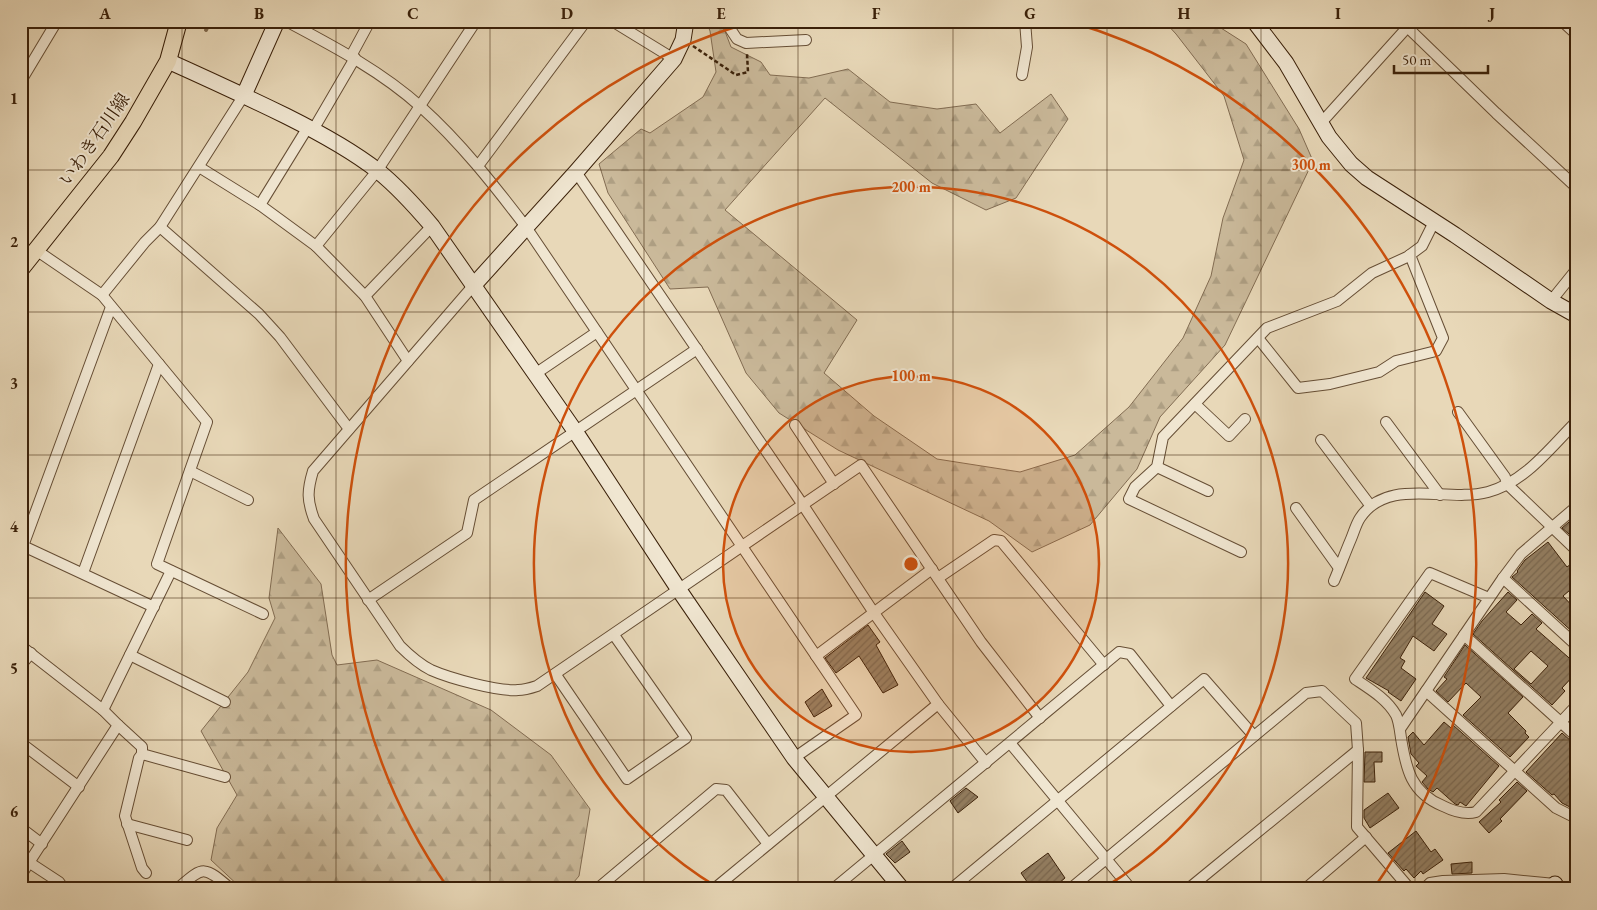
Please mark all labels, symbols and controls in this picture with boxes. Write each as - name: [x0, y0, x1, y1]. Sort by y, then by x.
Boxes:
- text: A: [98, 3, 111, 24]
- text: B: [254, 3, 264, 24]
- text: C: [407, 3, 419, 24]
- text: D: [561, 3, 573, 24]
- text: E: [716, 3, 726, 24]
- text: F: [872, 3, 881, 24]
- text: G: [1024, 3, 1036, 24]
- text: H: [1178, 3, 1191, 24]
- text: I: [1335, 3, 1341, 24]
- text: J: [1487, 3, 1495, 24]
- scale bar: [1394, 42, 1488, 74]
- text: 50 m: [1402, 50, 1431, 69]
- text: 1: [10, 88, 18, 109]
- street label: いわき石川線: [54, 88, 134, 190]
- text: 300 m: [1291, 155, 1331, 174]
- text: 200 m: [891, 177, 931, 196]
- text: 2: [10, 231, 19, 252]
- text: 100 m: [891, 366, 931, 385]
- text: 3: [10, 373, 18, 394]
- text: 4: [10, 516, 19, 537]
- centre of rings: [902, 555, 920, 573]
- text: 5: [10, 658, 18, 679]
- text: 6: [10, 801, 19, 822]

